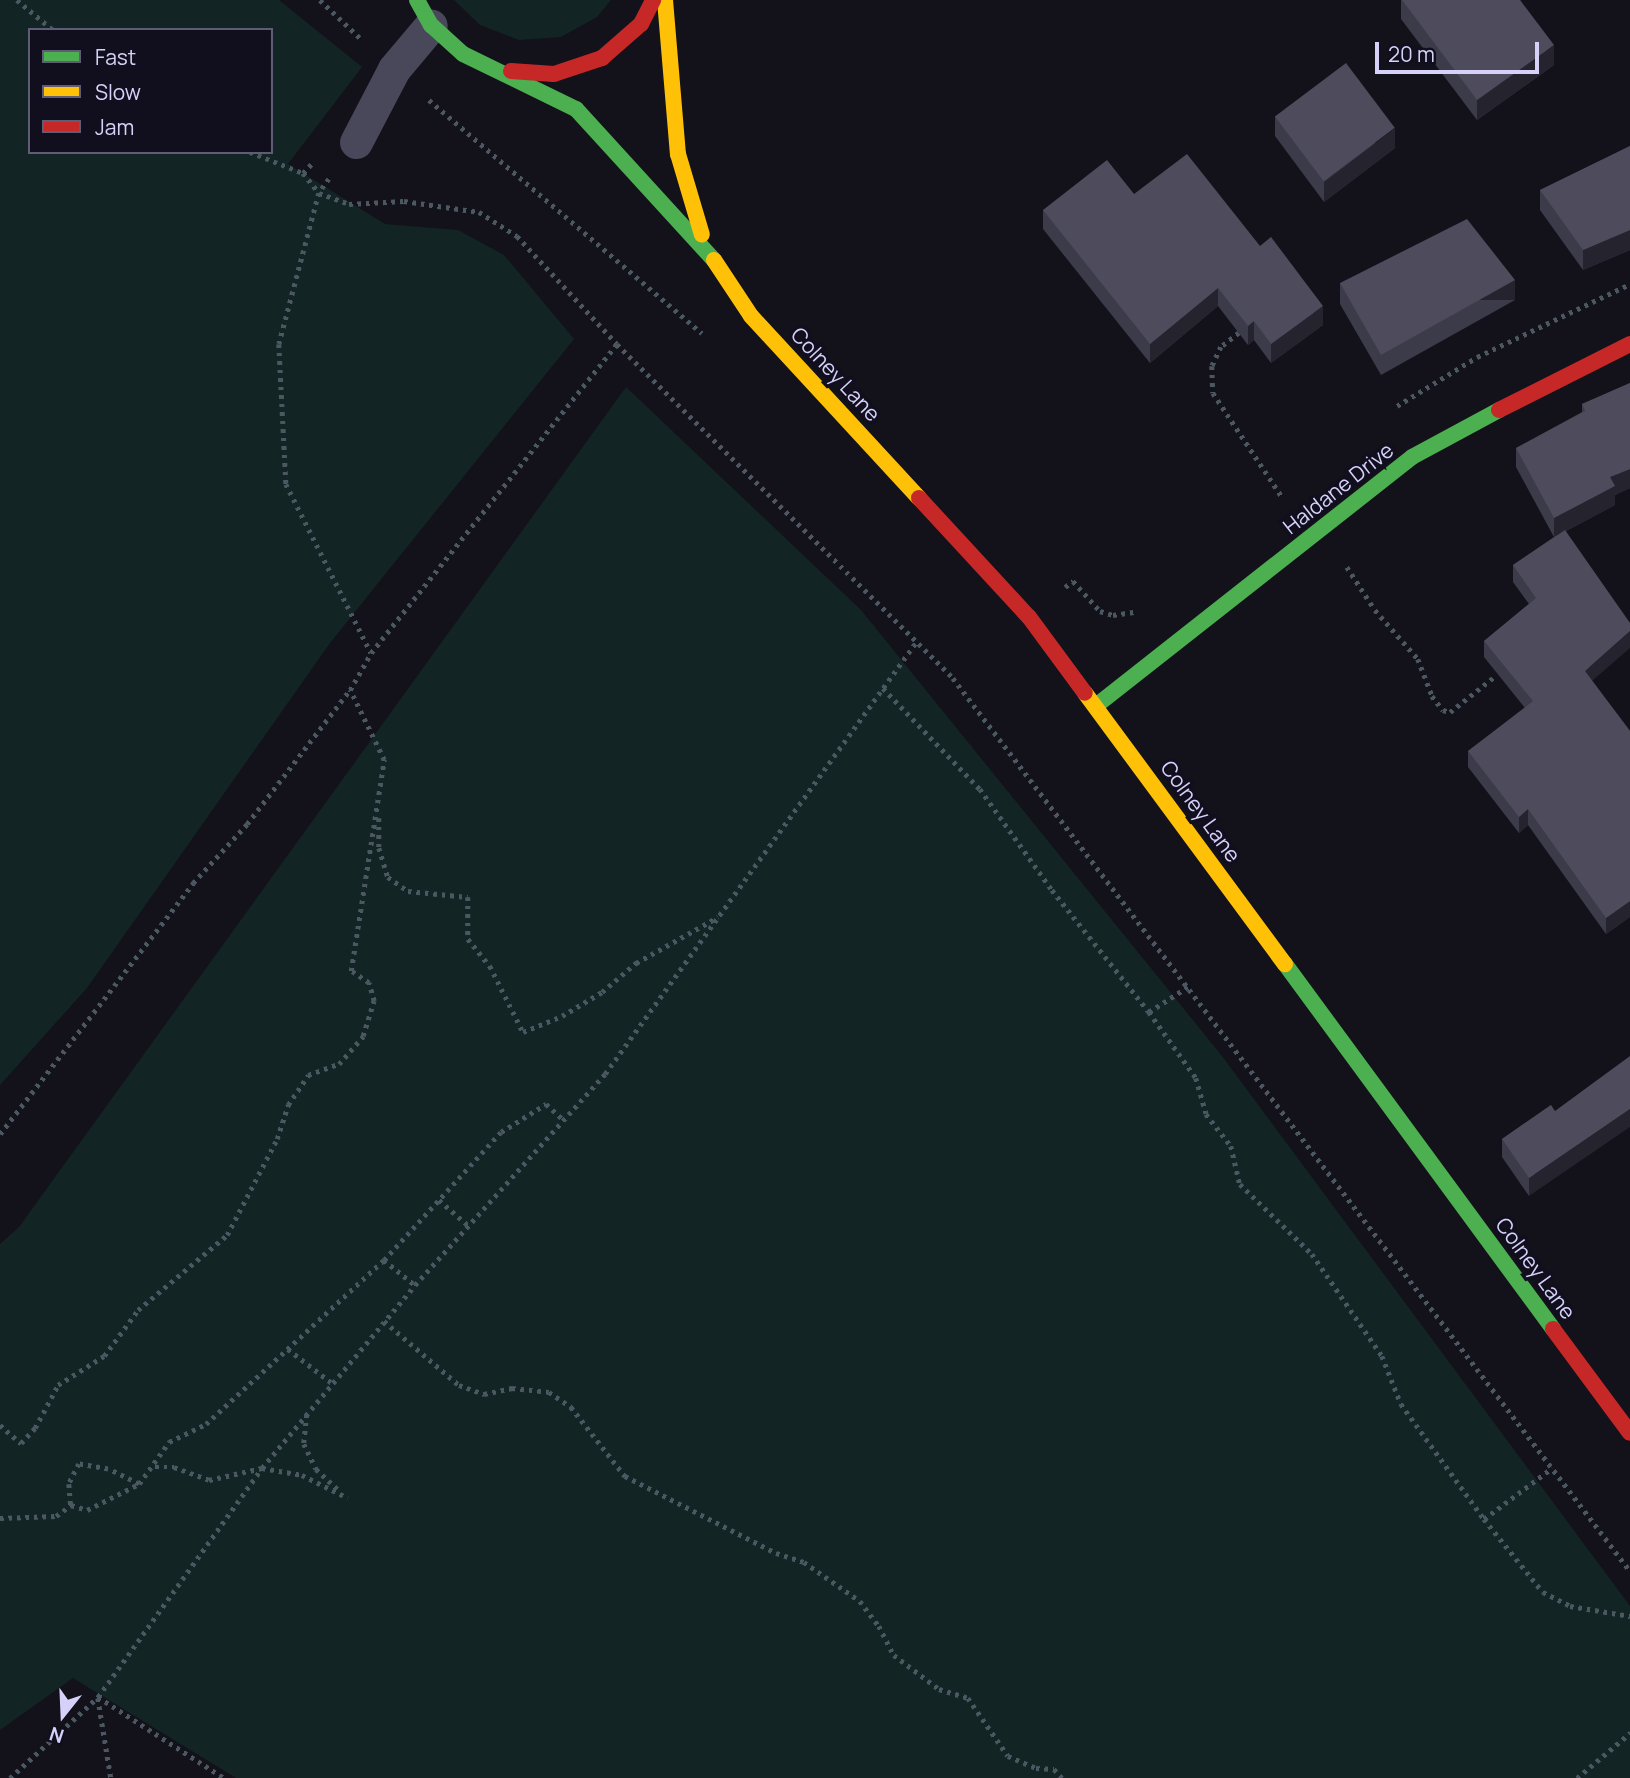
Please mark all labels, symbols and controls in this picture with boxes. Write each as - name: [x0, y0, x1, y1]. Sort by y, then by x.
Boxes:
- legend: [28, 28, 273, 154]
- scale bar: [1378, 28, 1542, 72]
- text: 20 m: [1388, 40, 1435, 68]
- text: Fast: [95, 43, 136, 71]
- text: Slow: [95, 78, 141, 106]
- text: Jam: [95, 113, 134, 141]
- street label: Colney Lane: [786, 322, 886, 426]
- street label: Haldane Drive: [1278, 437, 1398, 539]
- street label: Colney Lane: [1156, 755, 1246, 867]
- street label: Colney Lane: [1491, 1212, 1581, 1324]
- north arrow: [28, 1680, 98, 1750]
- text: N: [46, 1720, 67, 1749]

